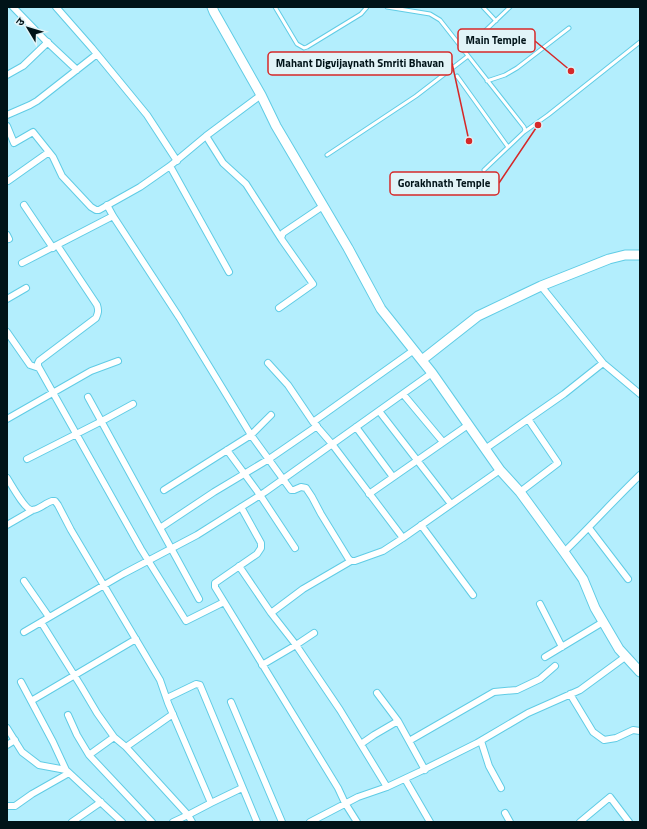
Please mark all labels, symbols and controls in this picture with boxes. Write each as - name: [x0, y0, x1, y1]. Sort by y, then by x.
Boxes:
- north arrow: [8, 8, 48, 48]
- text: उ: [12, 14, 29, 29]
- callout: Main Temple: [458, 29, 535, 52]
- text: Main Temple: [466, 32, 527, 48]
- callout: Mahant Digvijaynath Smriti Bhavan: [268, 52, 452, 75]
- text: Mahant Digvijaynath Smriti Bhavan: [276, 55, 444, 71]
- callout: Gorakhnath Temple: [390, 172, 499, 195]
- text: Gorakhnath Temple: [398, 175, 491, 191]

